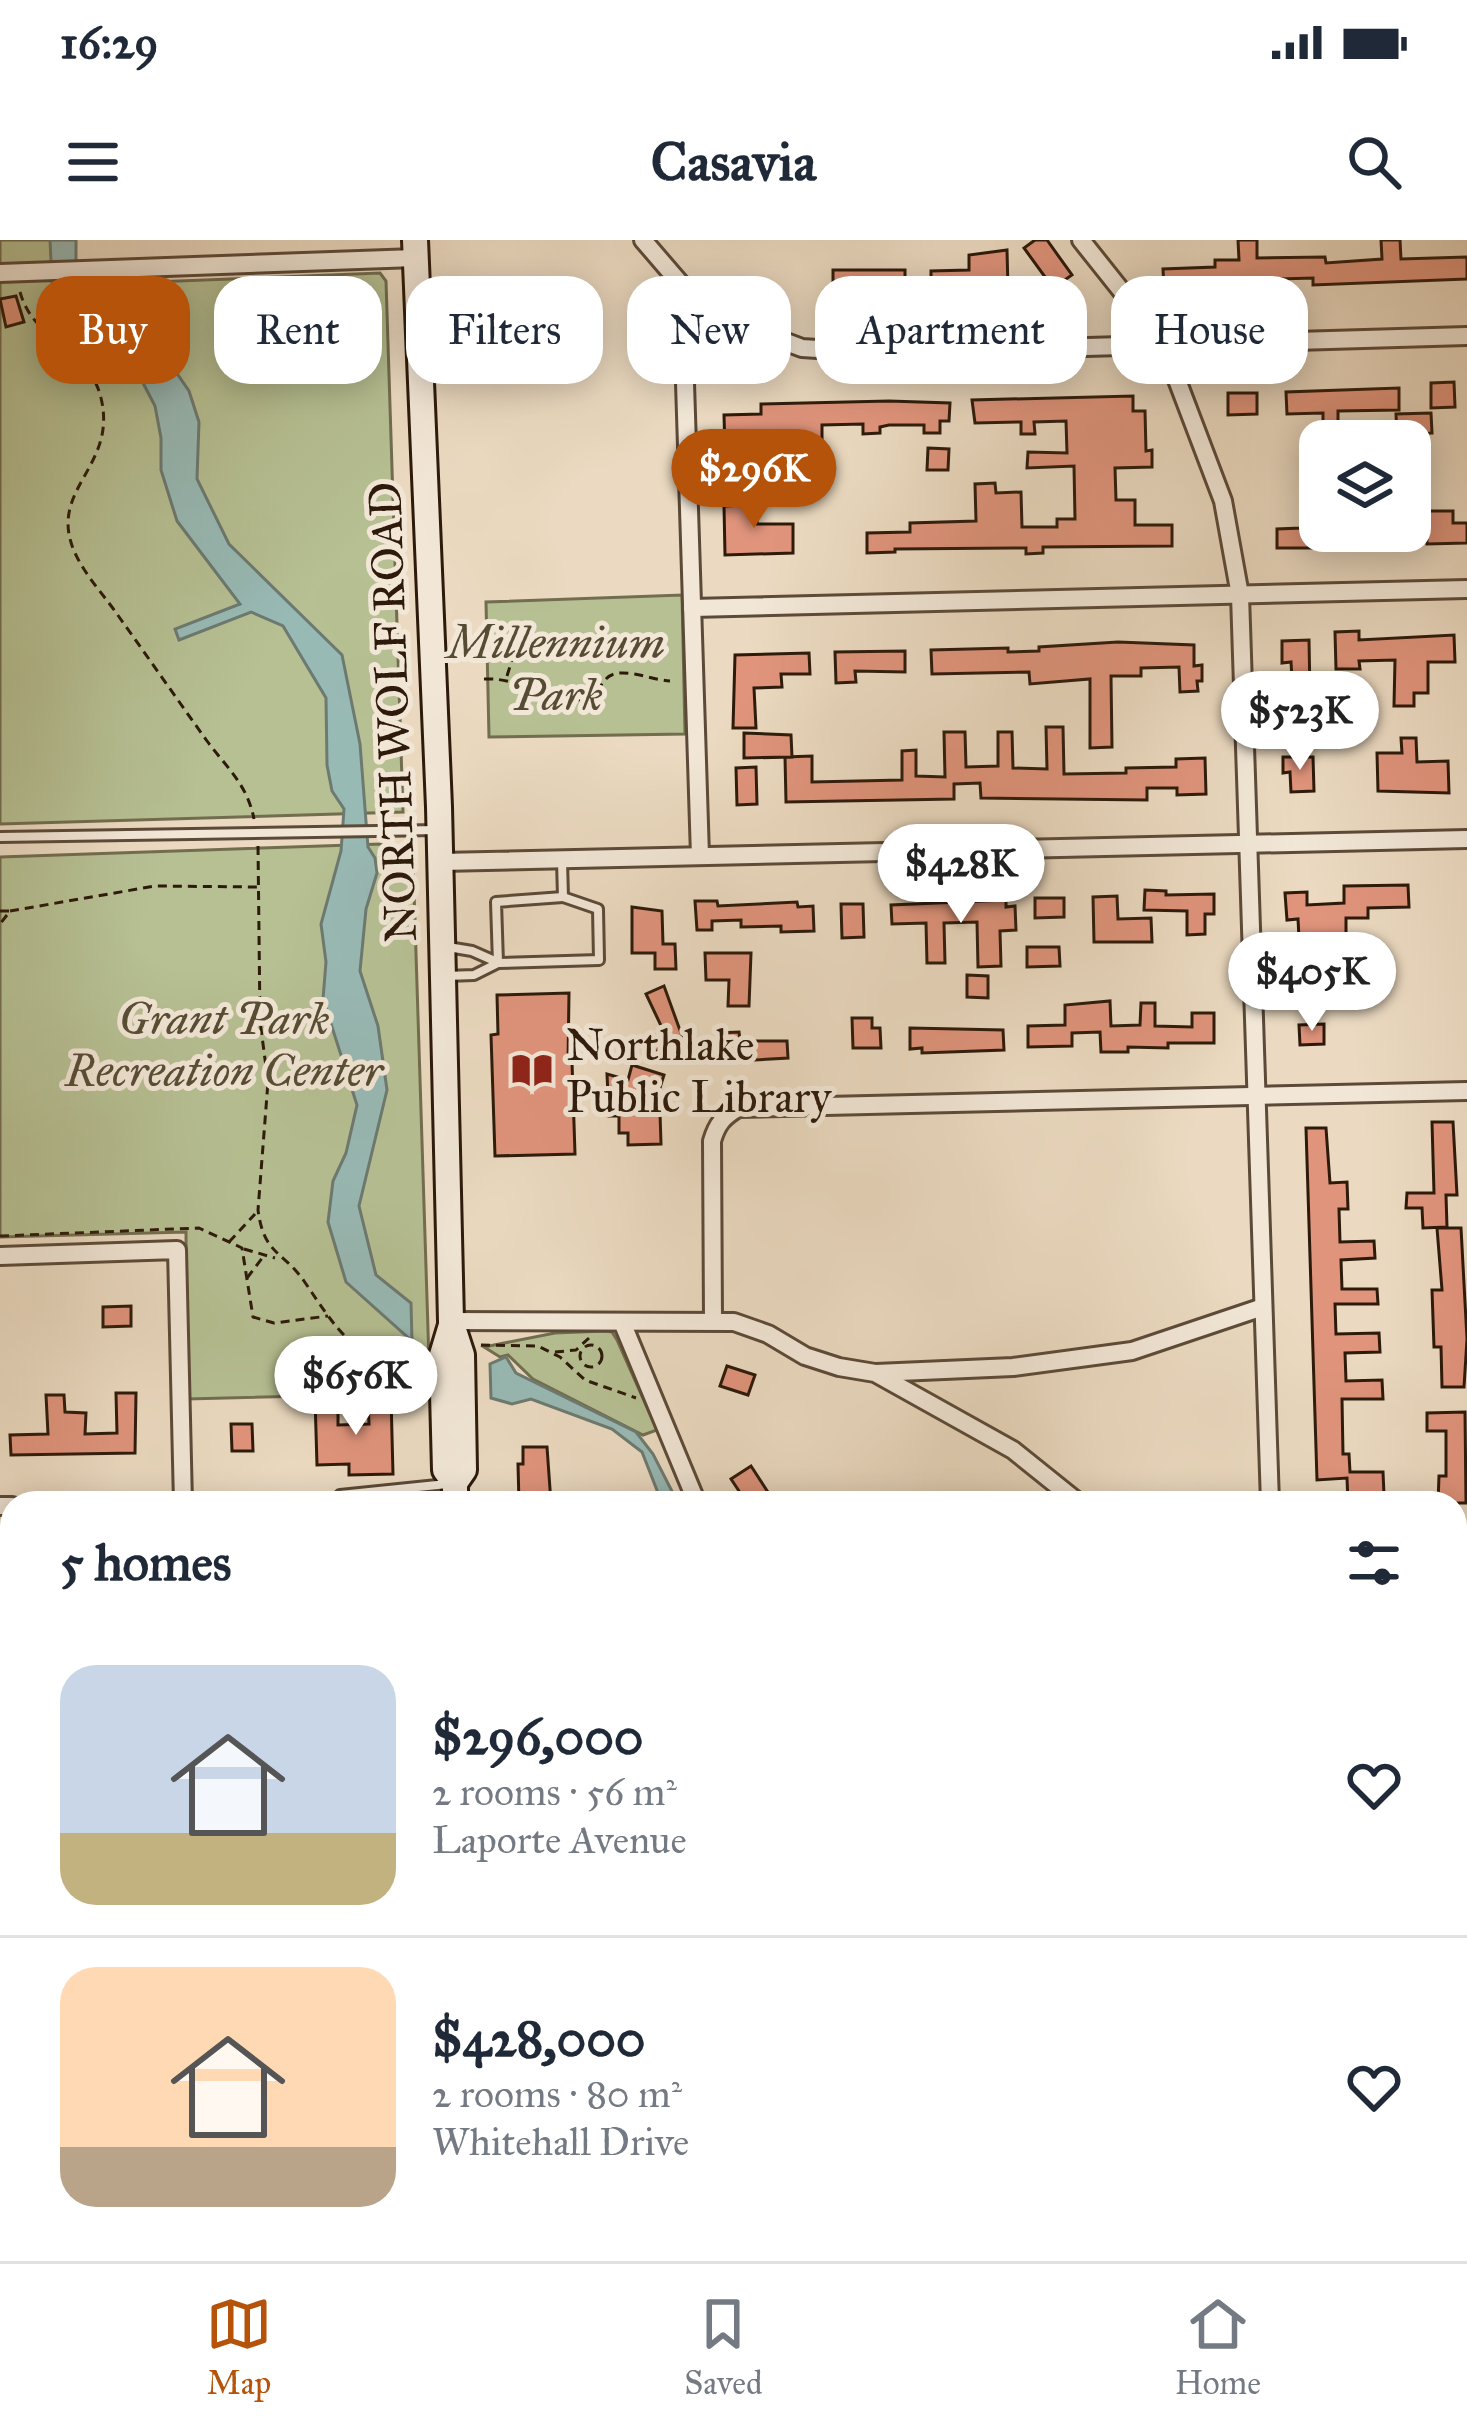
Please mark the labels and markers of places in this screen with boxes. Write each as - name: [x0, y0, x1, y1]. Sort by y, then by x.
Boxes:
- pin: $296K: [670, 429, 838, 531]
- pin: $523K: [1216, 671, 1384, 773]
- pin: $428K: [877, 824, 1045, 926]
- pin: $405K: [1228, 932, 1396, 1034]
- place label: Northlake Public Library: [566, 1017, 832, 1124]
- library icon: Northlake Public Library: [509, 1047, 555, 1093]
- pin: $656K: [272, 1336, 440, 1438]

